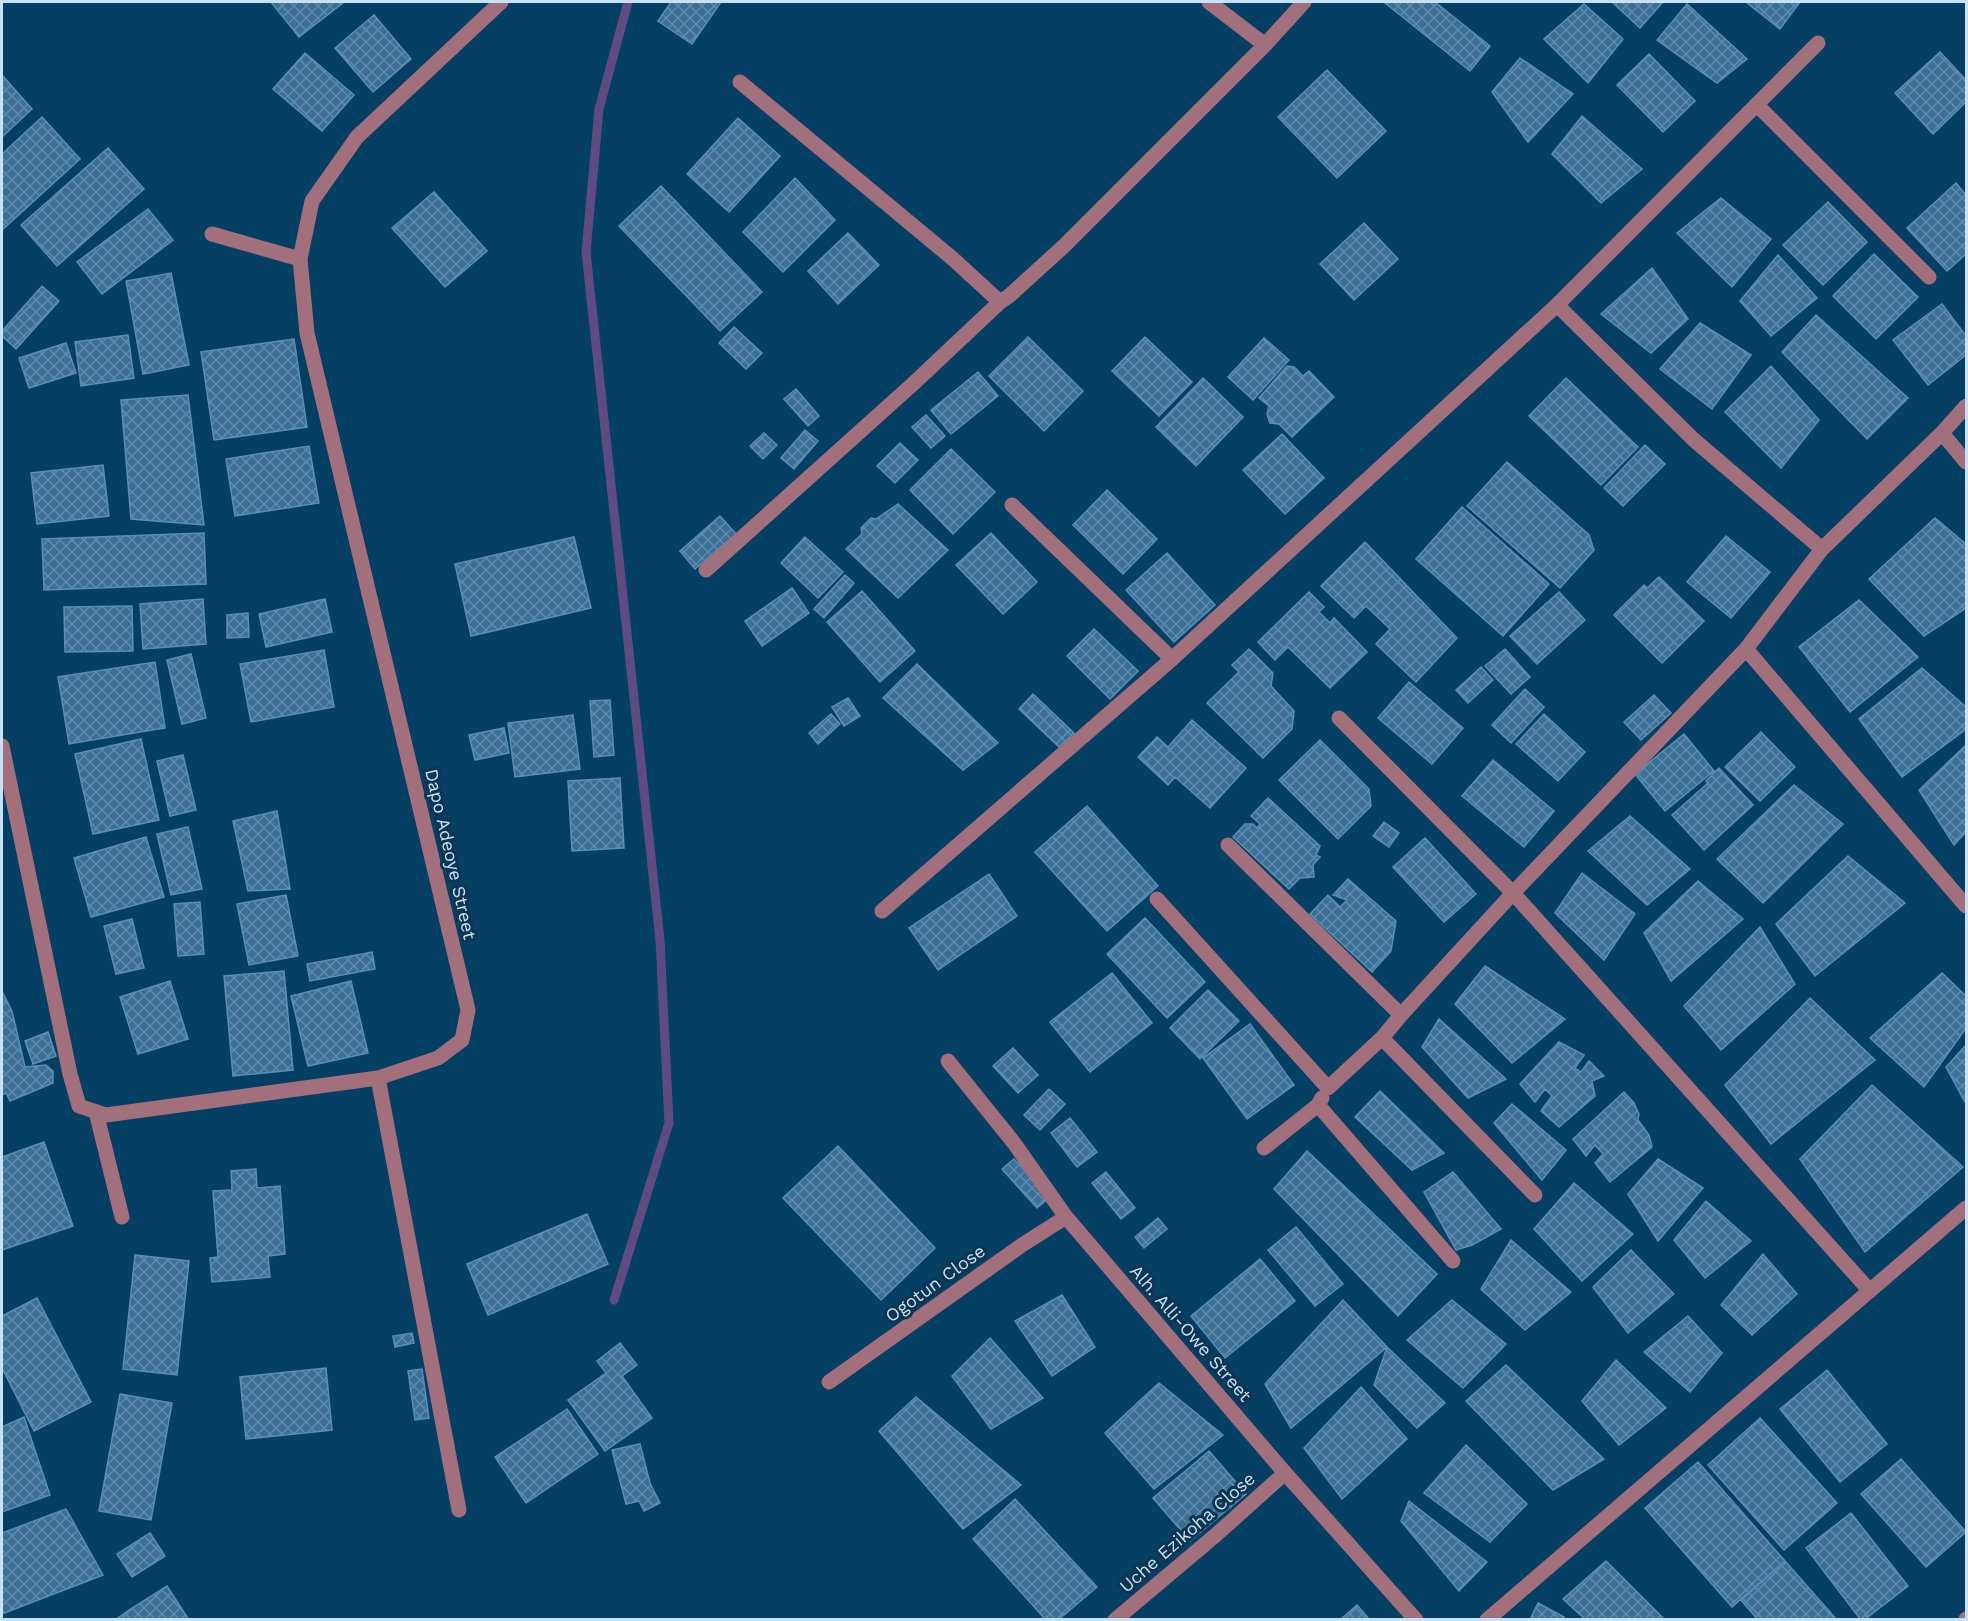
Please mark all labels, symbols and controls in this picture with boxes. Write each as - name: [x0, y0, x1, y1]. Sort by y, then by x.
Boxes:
- street label: Dapo Adeoye Street: [421, 767, 481, 942]
- street label: Ogotun Close: [881, 1240, 989, 1326]
- street label: Alh. Alli-Owe Street: [1126, 1260, 1256, 1406]
- street label: Uche Ezikoha Close: [1115, 1467, 1259, 1597]

